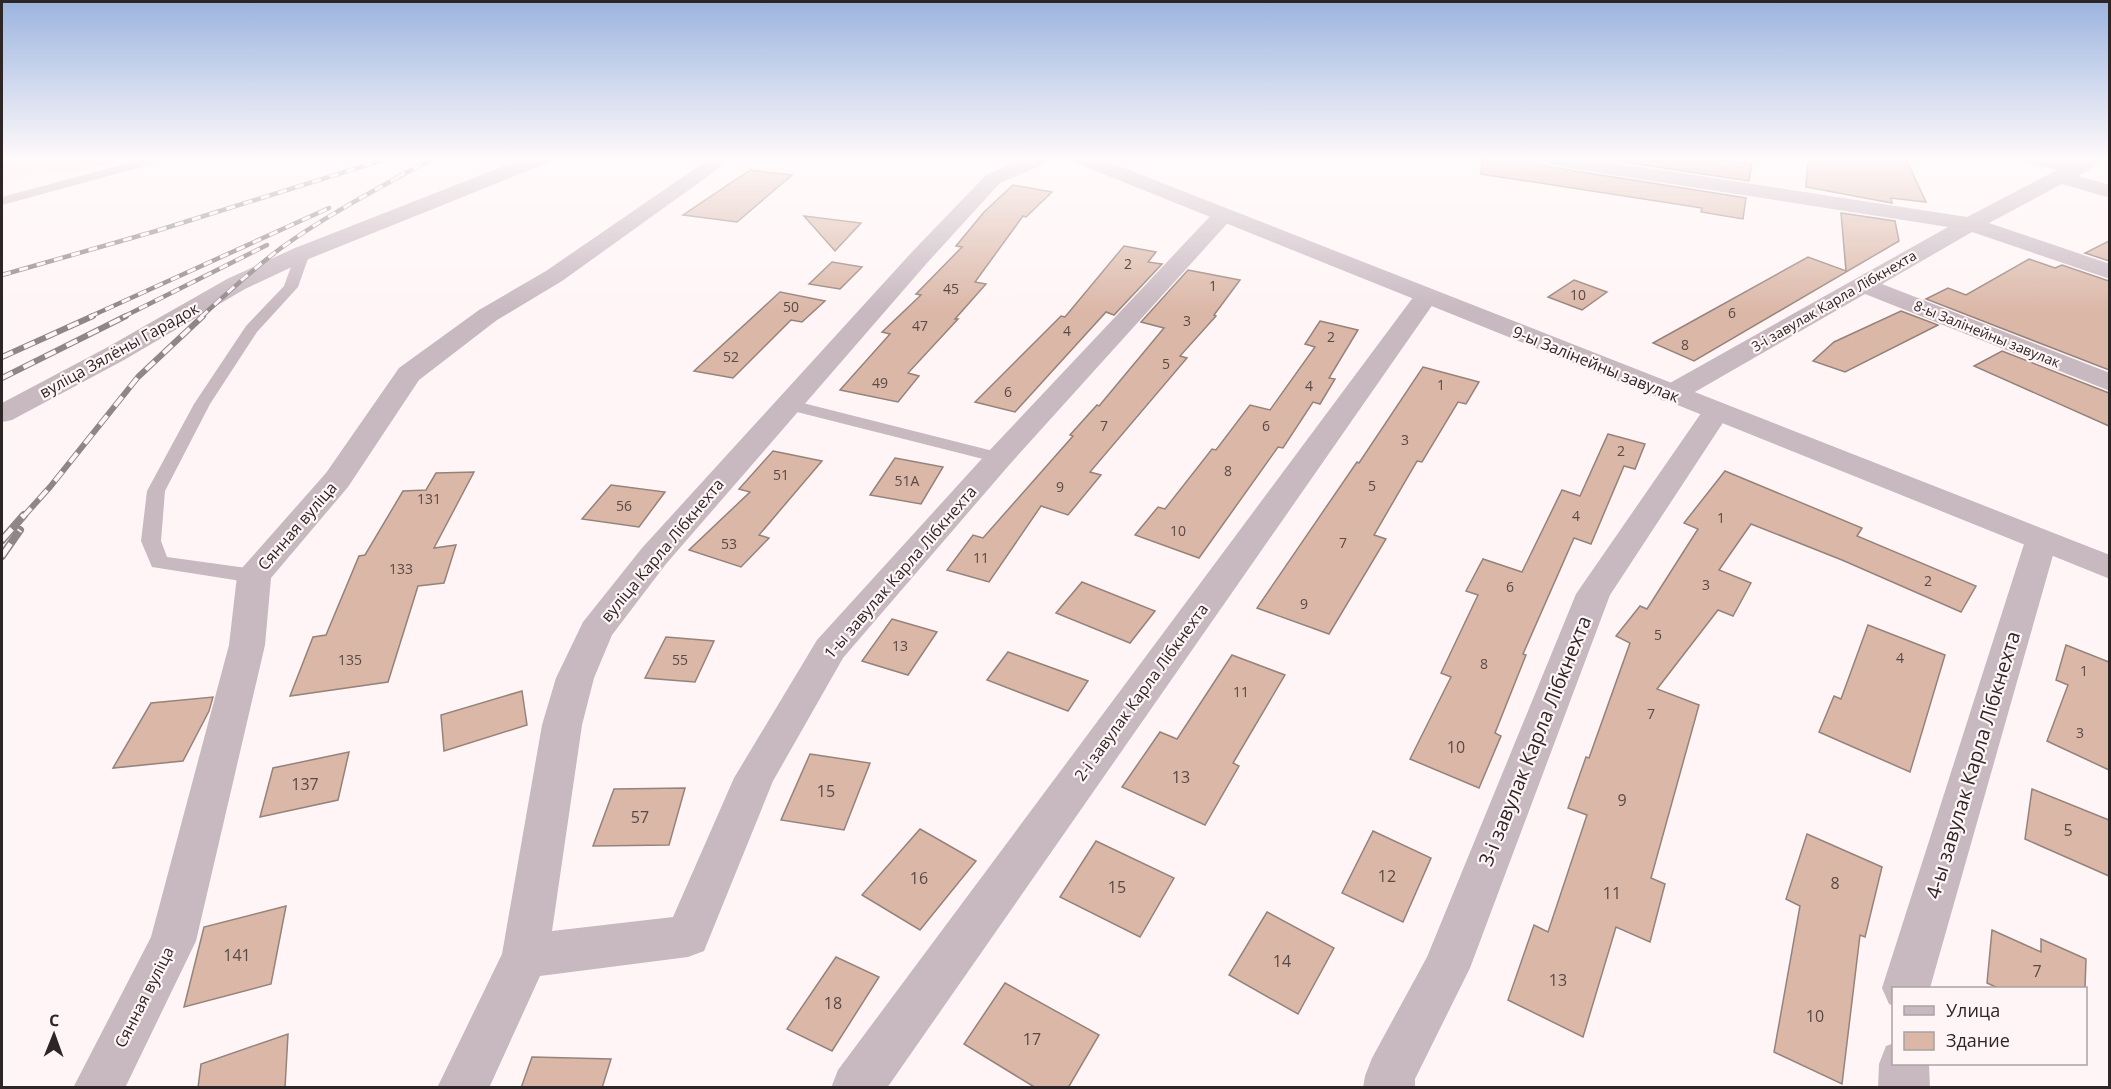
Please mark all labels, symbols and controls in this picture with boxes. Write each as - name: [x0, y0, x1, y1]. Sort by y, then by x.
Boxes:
- street label: 3-і завулак Карла Лібкнехта: [1748, 245, 1920, 356]
- house number: 2: [1124, 254, 1132, 273]
- house number: 1: [1209, 276, 1217, 295]
- house number: 45: [943, 279, 959, 298]
- house number: 10: [1570, 285, 1586, 304]
- street label: 8-ы Залінейны завулак: [1911, 296, 2064, 372]
- street label: вуліца Зялёны Гарадок: [35, 297, 203, 403]
- house number: 50: [783, 297, 799, 316]
- house number: 6: [1728, 303, 1736, 322]
- house number: 3: [1183, 311, 1191, 330]
- house number: 47: [912, 316, 928, 335]
- street label: 9-ы Залінейны завулак: [1509, 320, 1683, 408]
- house number: 4: [1063, 321, 1071, 340]
- house number: 2: [1327, 327, 1335, 346]
- house number: 8: [1681, 335, 1689, 354]
- house number: 52: [723, 347, 739, 366]
- house number: 5: [1162, 354, 1170, 373]
- house number: 49: [872, 373, 888, 392]
- house number: 1: [1437, 375, 1445, 394]
- house number: 4: [1305, 376, 1313, 395]
- house number: 6: [1004, 382, 1012, 401]
- house number: 7: [1100, 416, 1108, 435]
- house number: 6: [1262, 416, 1270, 435]
- house number: 3: [1401, 430, 1409, 449]
- house number: 2: [1617, 441, 1625, 460]
- house number: 8: [1224, 461, 1232, 480]
- house number: 51: [773, 465, 789, 484]
- house number: 51А: [895, 471, 920, 490]
- street label: вуліца Карла Лібкнехта: [595, 474, 729, 626]
- house number: 5: [1368, 476, 1376, 495]
- street label: Сянная вуліца: [252, 477, 342, 575]
- house number: 9: [1056, 477, 1064, 496]
- street label: 1-ы завулак Карла Лібкнехта: [819, 481, 981, 663]
- house number: 131: [417, 489, 441, 508]
- house number: 56: [616, 496, 632, 515]
- house number: 4: [1572, 506, 1580, 525]
- house number: 1: [1717, 508, 1725, 527]
- house number: 10: [1170, 521, 1186, 540]
- house number: 7: [1339, 533, 1347, 552]
- house number: 53: [721, 534, 737, 553]
- house number: 11: [973, 548, 989, 567]
- house number: 133: [389, 559, 413, 578]
- house number: 2: [1924, 571, 1932, 590]
- house number: 3: [1702, 575, 1710, 594]
- house number: 6: [1506, 577, 1514, 596]
- house number: 9: [1300, 594, 1308, 613]
- street label: 2-і завулак Карла Лібкнехта: [1069, 599, 1213, 785]
- street label: 3-і завулак Карла Лібкнехта: [1472, 612, 1597, 870]
- house number: 5: [1654, 625, 1662, 644]
- street label: 4-ы завулак Карла Лібкнехта: [1919, 628, 2026, 902]
- house number: 13: [892, 636, 908, 655]
- house number: 4: [1896, 648, 1904, 667]
- house number: 135: [338, 650, 362, 669]
- house number: 55: [672, 650, 688, 669]
- house number: 8: [1480, 654, 1488, 673]
- house number: 1: [2080, 661, 2088, 680]
- house number: 11: [1233, 682, 1249, 701]
- house number: 7: [1647, 704, 1655, 723]
- house number: 3: [2076, 723, 2084, 742]
- house number: 10: [1447, 736, 1465, 758]
- house number: 13: [1172, 766, 1190, 788]
- house number: 137: [291, 773, 319, 795]
- house number: 15: [817, 780, 835, 802]
- house number: 9: [1617, 789, 1627, 811]
- house number: 57: [631, 806, 649, 828]
- house number: 5: [2063, 819, 2073, 841]
- house number: 12: [1378, 865, 1396, 887]
- house number: 16: [910, 867, 928, 889]
- house number: 8: [1830, 872, 1840, 894]
- house number: 15: [1108, 876, 1126, 898]
- house number: 11: [1603, 882, 1621, 904]
- street label: Сянная вуліца: [109, 943, 179, 1051]
- house number: 141: [223, 944, 251, 966]
- house number: 14: [1273, 950, 1291, 972]
- house number: 7: [2032, 960, 2042, 982]
- house number: 13: [1549, 969, 1567, 991]
- legend: [1892, 987, 2087, 1065]
- house number: 18: [824, 992, 842, 1014]
- text: Улица: [1946, 998, 2000, 1022]
- north arrow: [24, 1005, 84, 1065]
- house number: 10: [1806, 1005, 1824, 1027]
- text: С: [49, 1009, 60, 1031]
- house number: 17: [1023, 1028, 1041, 1050]
- text: Здание: [1946, 1028, 2010, 1052]

